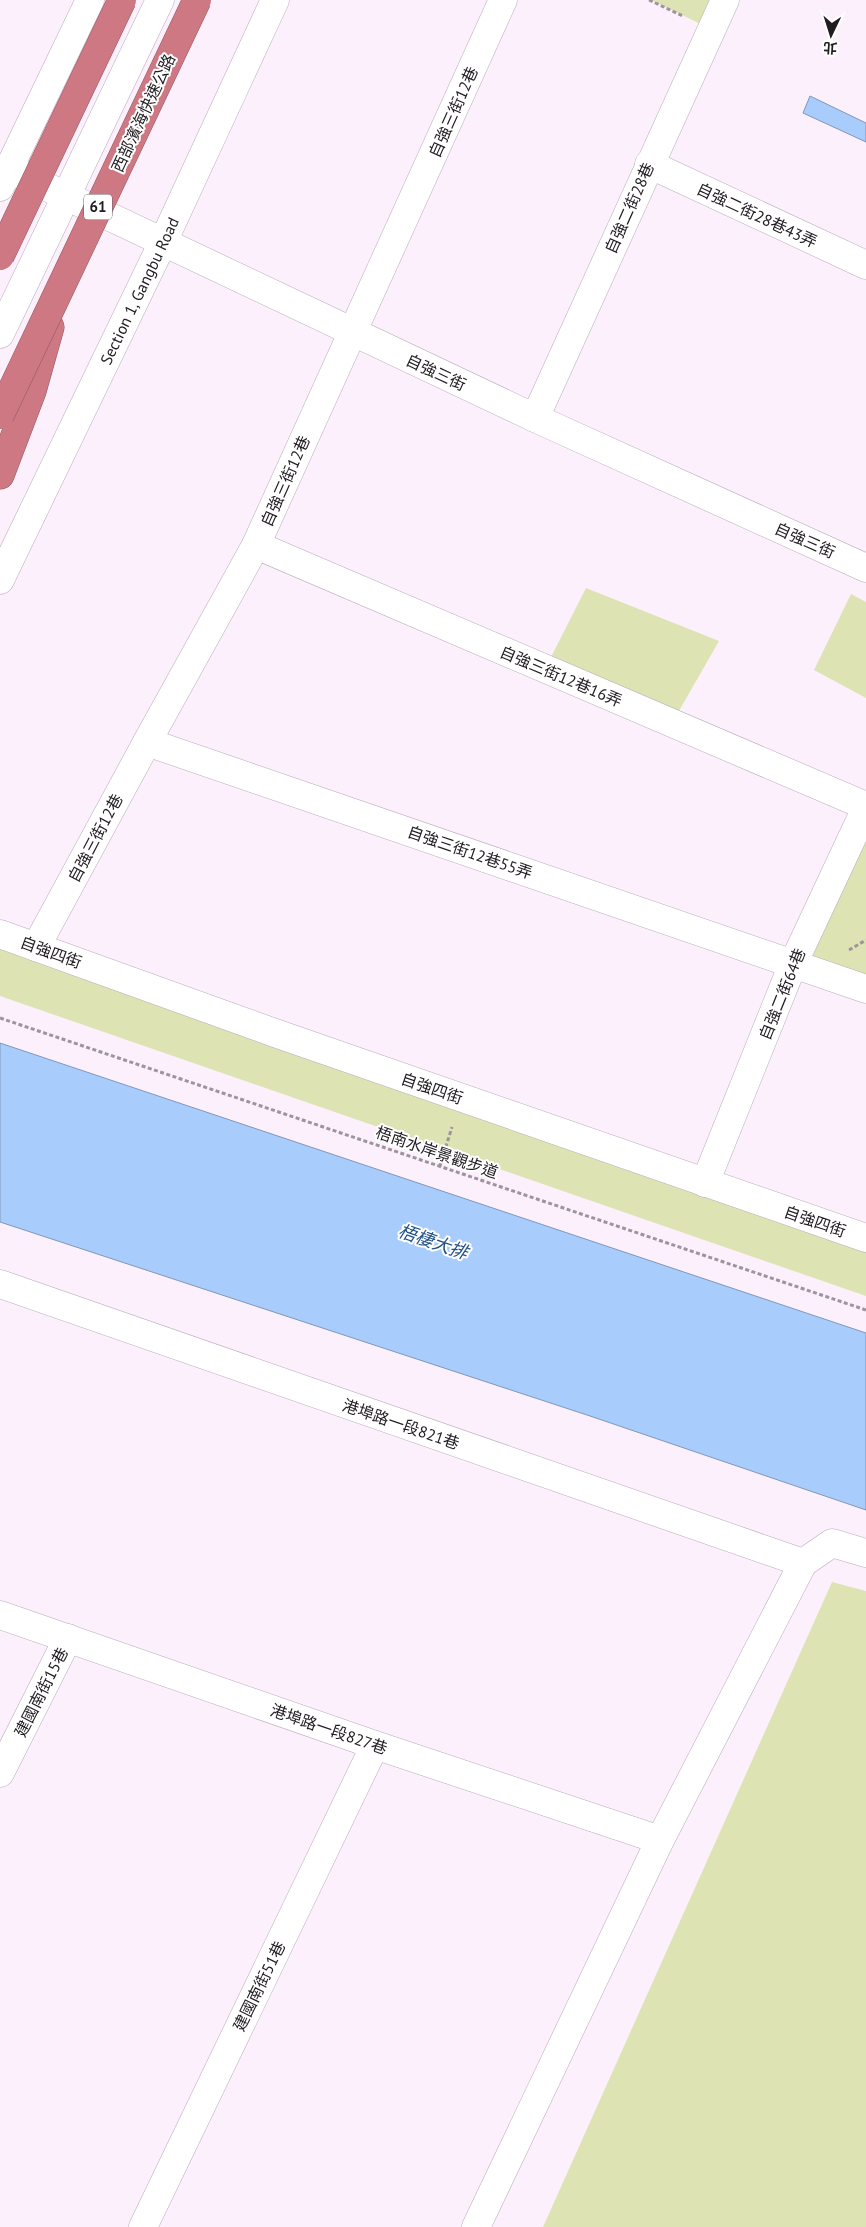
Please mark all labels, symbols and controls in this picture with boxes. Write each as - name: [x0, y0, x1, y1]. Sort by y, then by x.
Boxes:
- north arrow: [806, 10, 856, 60]
- text: 北: [822, 39, 838, 57]
- street label: 西部濱海快速公路: [107, 51, 179, 175]
- street label: 自強三街12巷: [424, 63, 482, 161]
- street label: 自強二街28巷: [600, 159, 658, 257]
- street label: 自強二街28巷43弄: [693, 178, 821, 252]
- road number: 61: [84, 194, 112, 220]
- street label: Section 1, Gangbu Road: [95, 214, 183, 368]
- street label: 自強三街: [403, 349, 469, 395]
- street label: 自強三街12巷: [256, 432, 314, 530]
- street label: 自強三街: [772, 518, 838, 562]
- street label: 自強三街12巷16弄: [497, 641, 625, 711]
- street label: 自強三街12巷: [63, 790, 127, 886]
- street label: 自強三街12巷55弄: [405, 821, 535, 883]
- street label: 自強四街: [18, 932, 84, 972]
- street label: 自強二街64巷: [754, 945, 810, 1043]
- street label: 自強四街: [398, 1068, 466, 1108]
- street label: 梧南水岸景觀步道: [373, 1122, 501, 1182]
- street label: 自強四街: [781, 1201, 849, 1241]
- water label: 梧棲大排: [395, 1219, 473, 1265]
- street label: 港埠路一段821巷: [340, 1395, 462, 1453]
- street label: 建國南街15巷: [10, 1644, 72, 1740]
- street label: 港埠路一段827巷: [268, 1700, 390, 1758]
- street label: 建國南街51巷: [229, 1938, 289, 2034]

